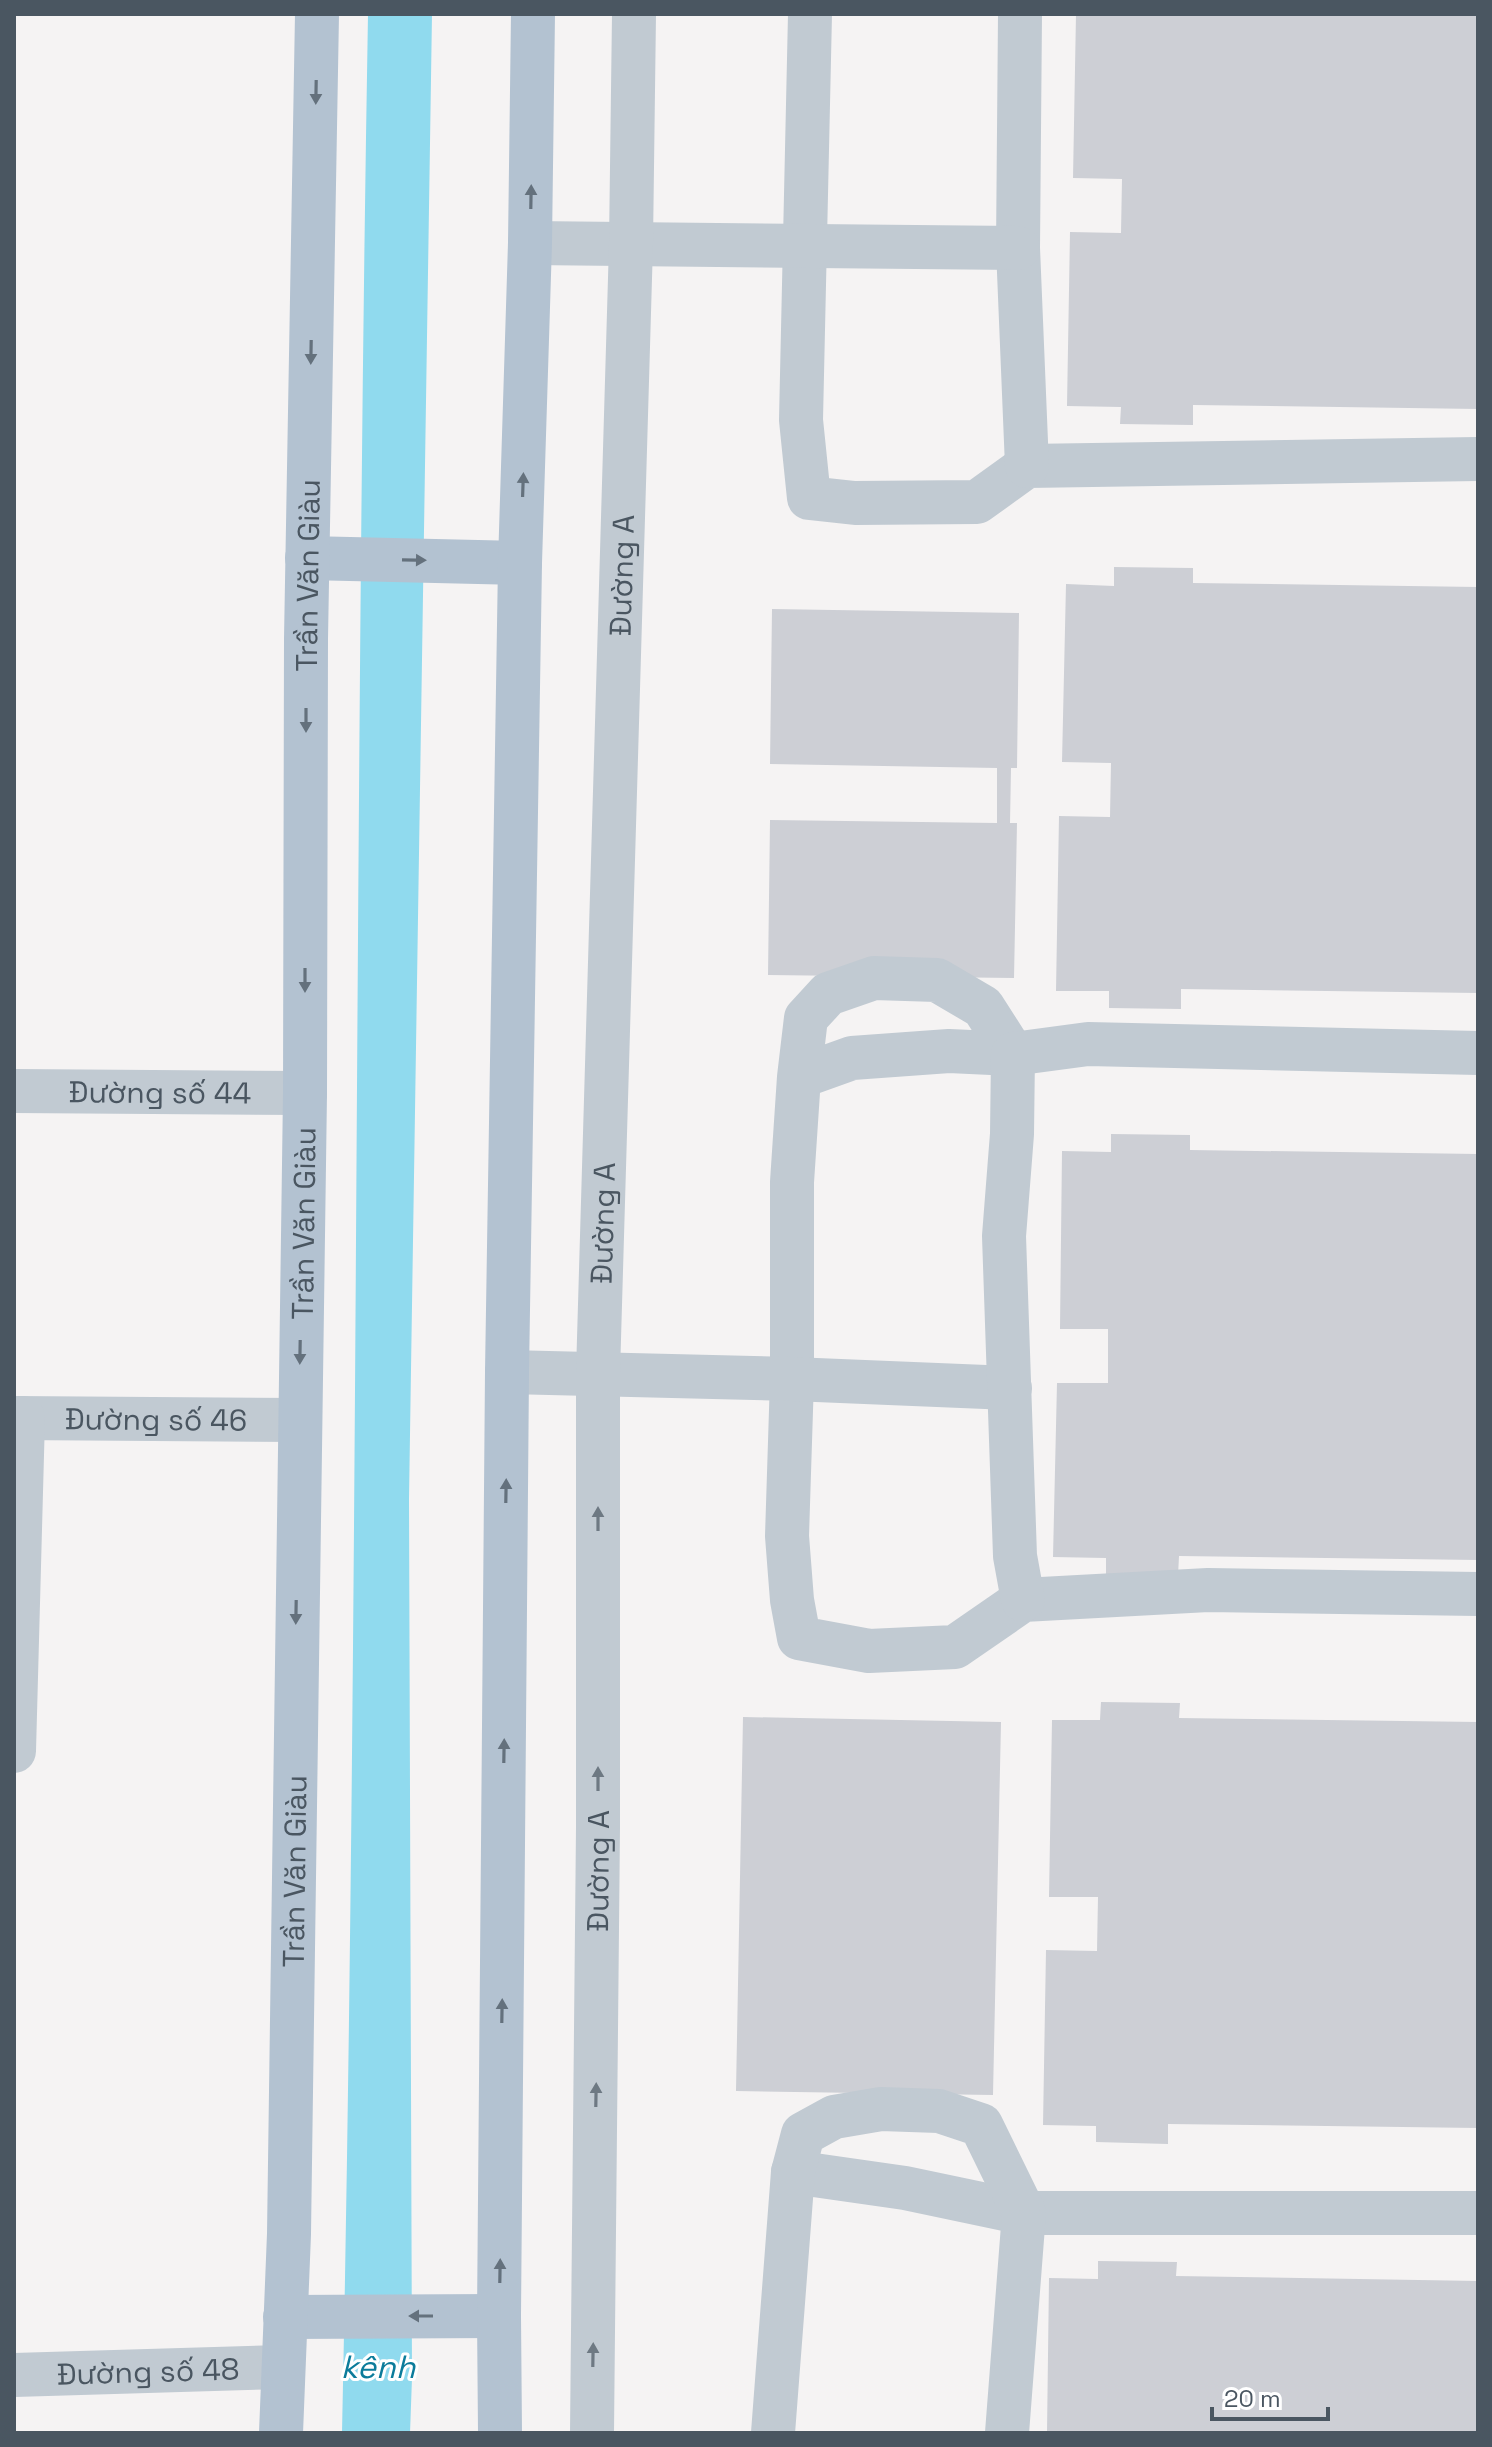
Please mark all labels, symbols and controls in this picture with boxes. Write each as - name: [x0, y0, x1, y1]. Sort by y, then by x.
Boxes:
- one-way arrow: [309, 80, 322, 105]
- one-way arrow: [525, 184, 537, 209]
- one-way arrow: [305, 340, 317, 365]
- one-way arrow: [516, 472, 529, 497]
- street label: Trần Văn Giàu: [286, 479, 328, 672]
- street label: Đường A: [600, 514, 643, 637]
- one-way arrow: [402, 554, 427, 567]
- one-way arrow: [300, 708, 312, 733]
- one-way arrow: [299, 968, 311, 993]
- street label: Đường số 44: [68, 1072, 252, 1112]
- street label: Trần Văn Giàu: [282, 1127, 324, 1320]
- street label: Đường A: [581, 1162, 624, 1285]
- one-way arrow: [294, 1340, 306, 1365]
- street label: Đường số 46: [65, 1399, 247, 1439]
- one-way arrow: [500, 1478, 513, 1503]
- one-way arrow: [592, 1506, 604, 1531]
- one-way arrow: [290, 1600, 303, 1625]
- one-way arrow: [498, 1738, 510, 1763]
- one-way arrow: [592, 1766, 604, 1791]
- street label: Trần Văn Giàu: [273, 1775, 315, 1968]
- street label: Đường A: [577, 1810, 618, 1932]
- one-way arrow: [496, 1998, 508, 2023]
- one-way arrow: [589, 2082, 602, 2107]
- one-way arrow: [493, 2258, 506, 2283]
- one-way arrow: [408, 2310, 433, 2322]
- one-way arrow: [587, 2342, 599, 2367]
- water label: kênh: [341, 2347, 417, 2387]
- street label: Đường số 48: [56, 2349, 240, 2393]
- scale bar: [1212, 2371, 1328, 2421]
- text: 20 m: [1224, 2383, 1281, 2414]

